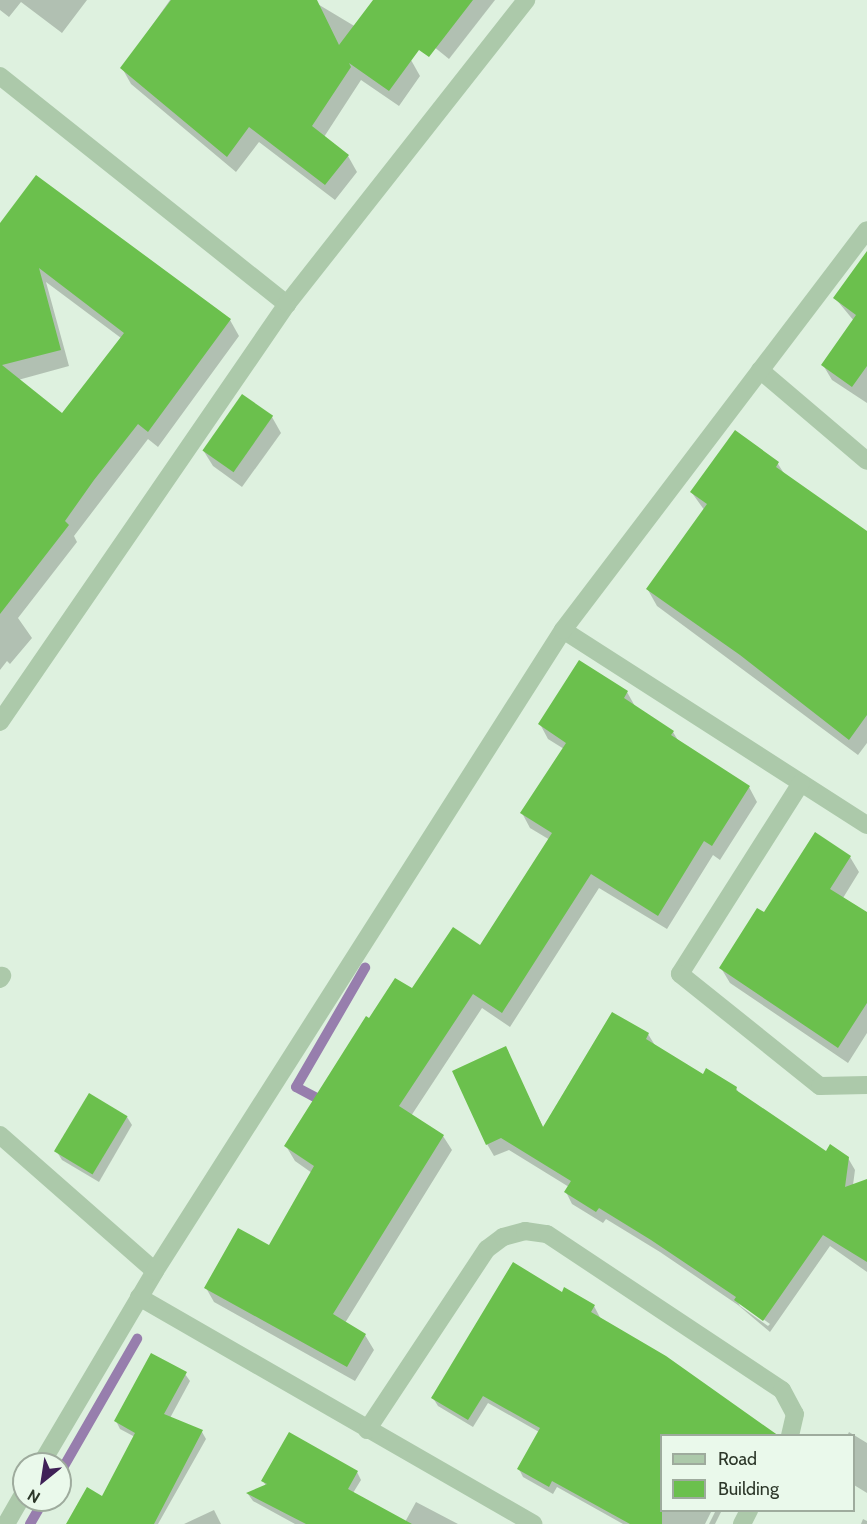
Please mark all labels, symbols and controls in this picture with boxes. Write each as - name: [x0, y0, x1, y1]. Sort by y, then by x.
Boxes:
- legend: [660, 1434, 855, 1512]
- text: Road: [718, 1448, 757, 1470]
- north arrow: [12, 1452, 72, 1512]
- text: Building: [718, 1478, 779, 1500]
- text: N: [24, 1485, 43, 1507]

